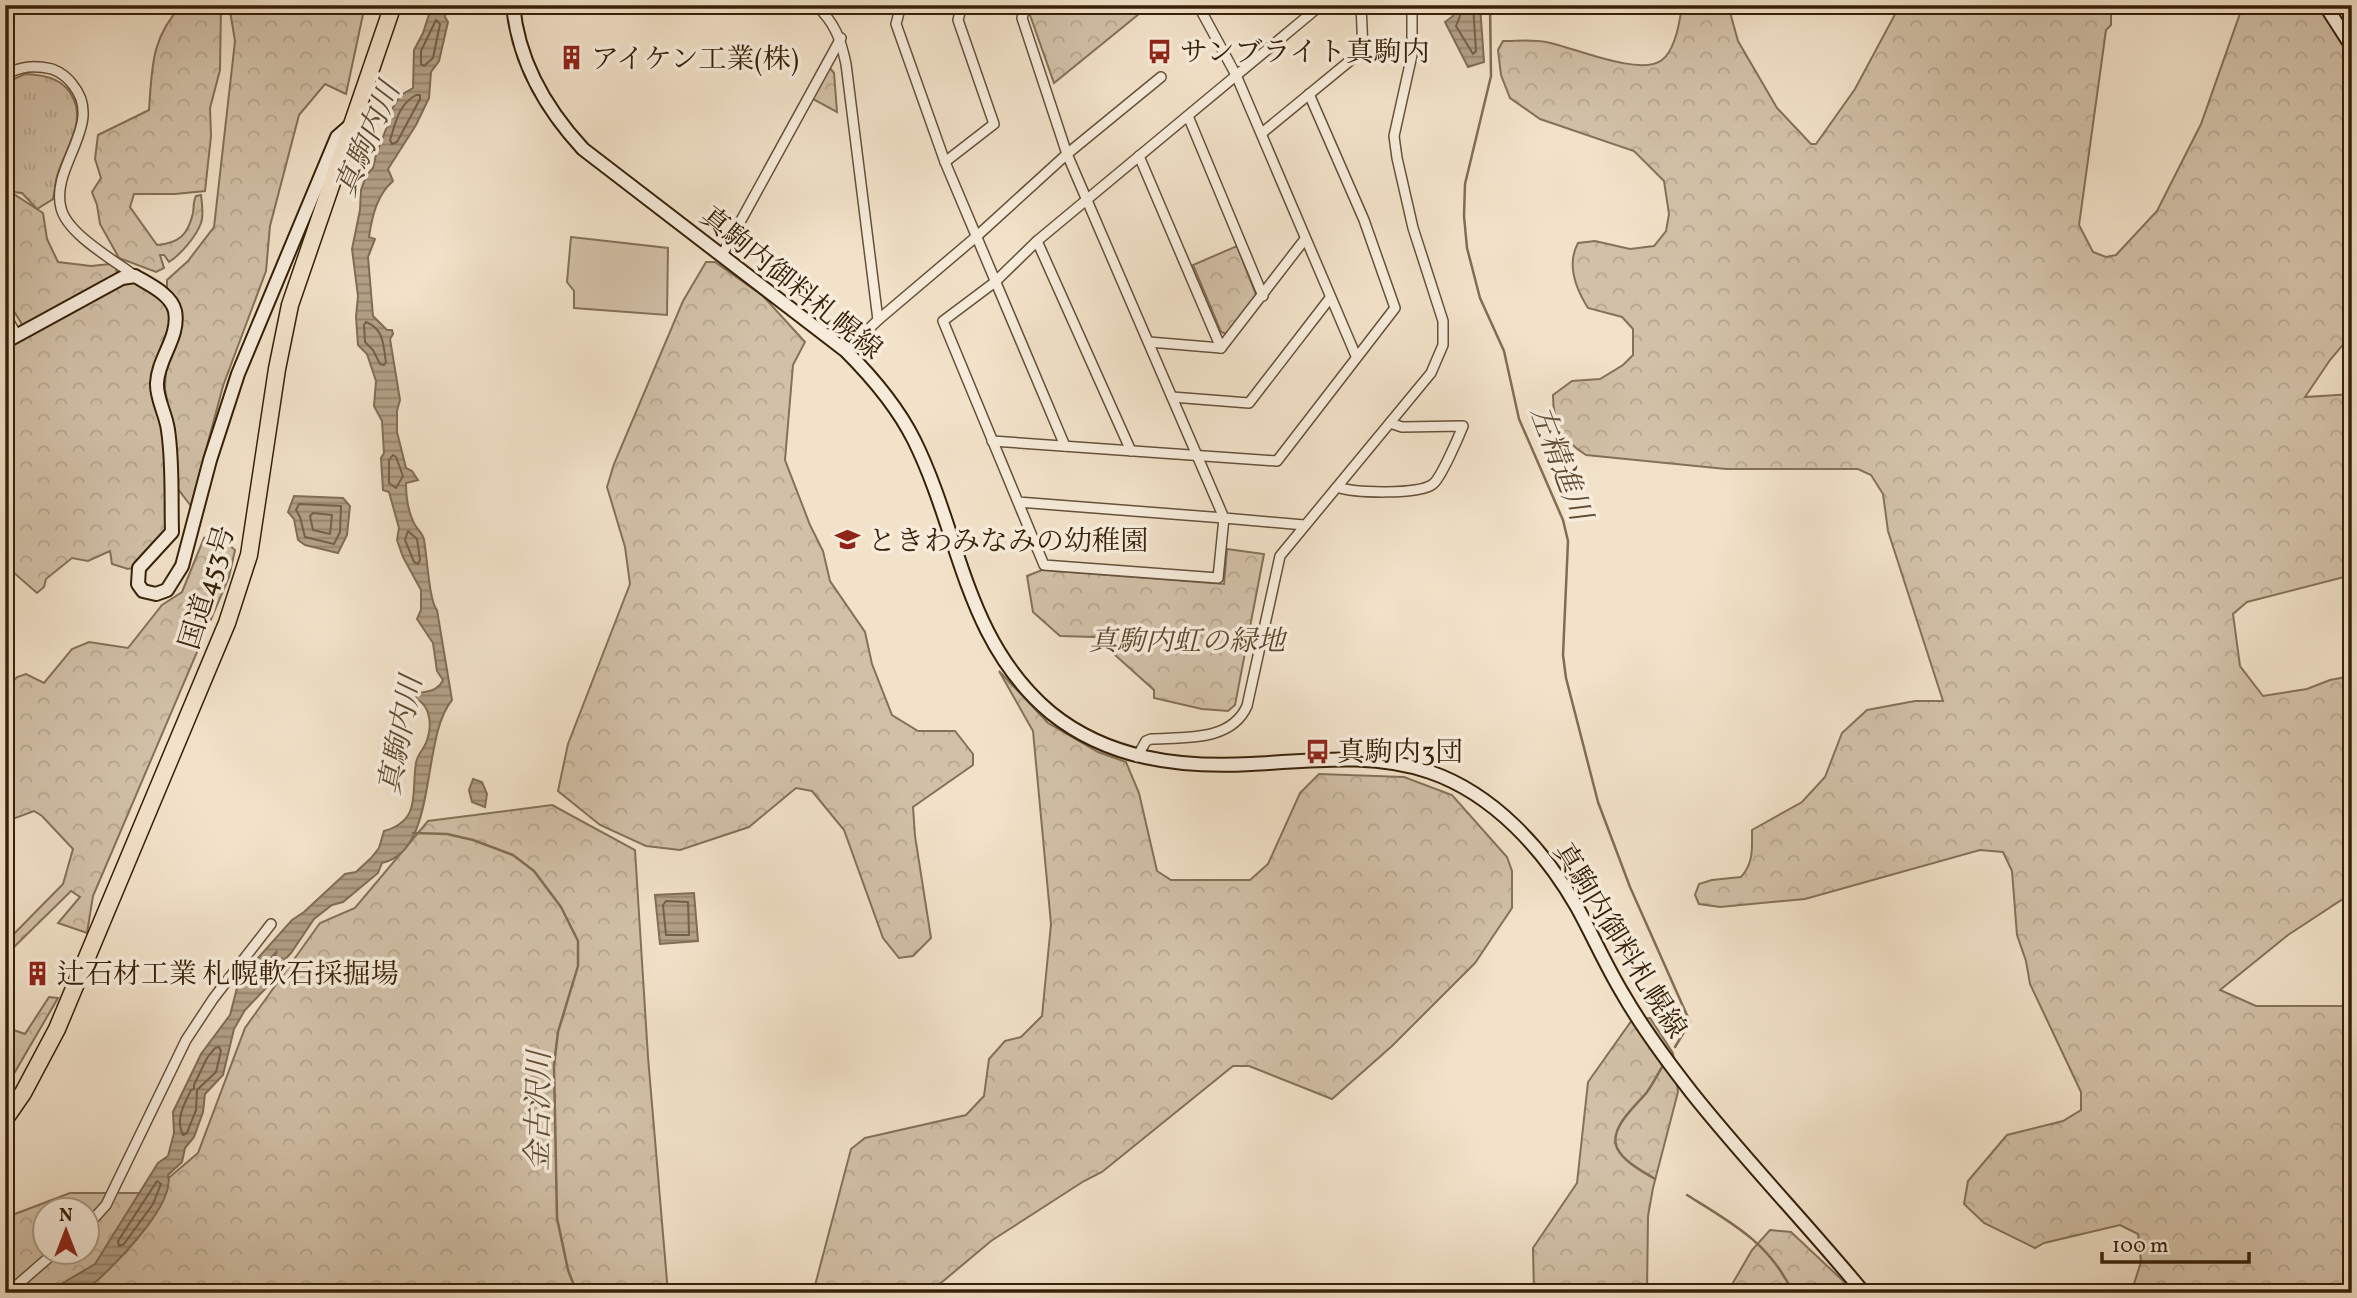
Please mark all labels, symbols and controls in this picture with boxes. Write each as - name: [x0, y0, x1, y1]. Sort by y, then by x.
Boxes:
- place label: サンブライト真駒内: [1180, 34, 1430, 73]
- bus stop icon: サンブライト真駒内: [1146, 37, 1174, 65]
- place label: アイケン工業(株): [591, 41, 799, 80]
- building icon: アイケン工業(株): [557, 44, 585, 72]
- water label: 真駒内川: [326, 74, 413, 203]
- street label: 真駒内御料札幌線: [691, 198, 890, 370]
- water label: 左精進川: [1518, 400, 1601, 530]
- street label: 国道453号: [171, 521, 246, 655]
- place label: ときわみなみの幼稚園: [868, 523, 1148, 562]
- school or university icon: ときわみなみの幼稚園: [834, 526, 862, 554]
- park label: 真駒内虹の緑地: [1089, 623, 1288, 662]
- water label: 真駒内川: [370, 670, 435, 798]
- place label: 真駒内3団: [1337, 734, 1463, 773]
- bus stop icon: 真駒内3団: [1303, 737, 1331, 765]
- street label: 真駒内御料札幌線: [1543, 836, 1695, 1047]
- place label: 辻石材工業 札幌軟石採掘場: [57, 956, 399, 995]
- building icon: 辻石材工業 札幌軟石採掘場: [23, 959, 51, 987]
- water label: 金古沢川: [518, 1048, 562, 1171]
- north arrow: [32, 1196, 102, 1266]
- text: N: [59, 1203, 73, 1229]
- scale bar: [2102, 1221, 2248, 1265]
- text: 100 m: [2112, 1232, 2169, 1261]

